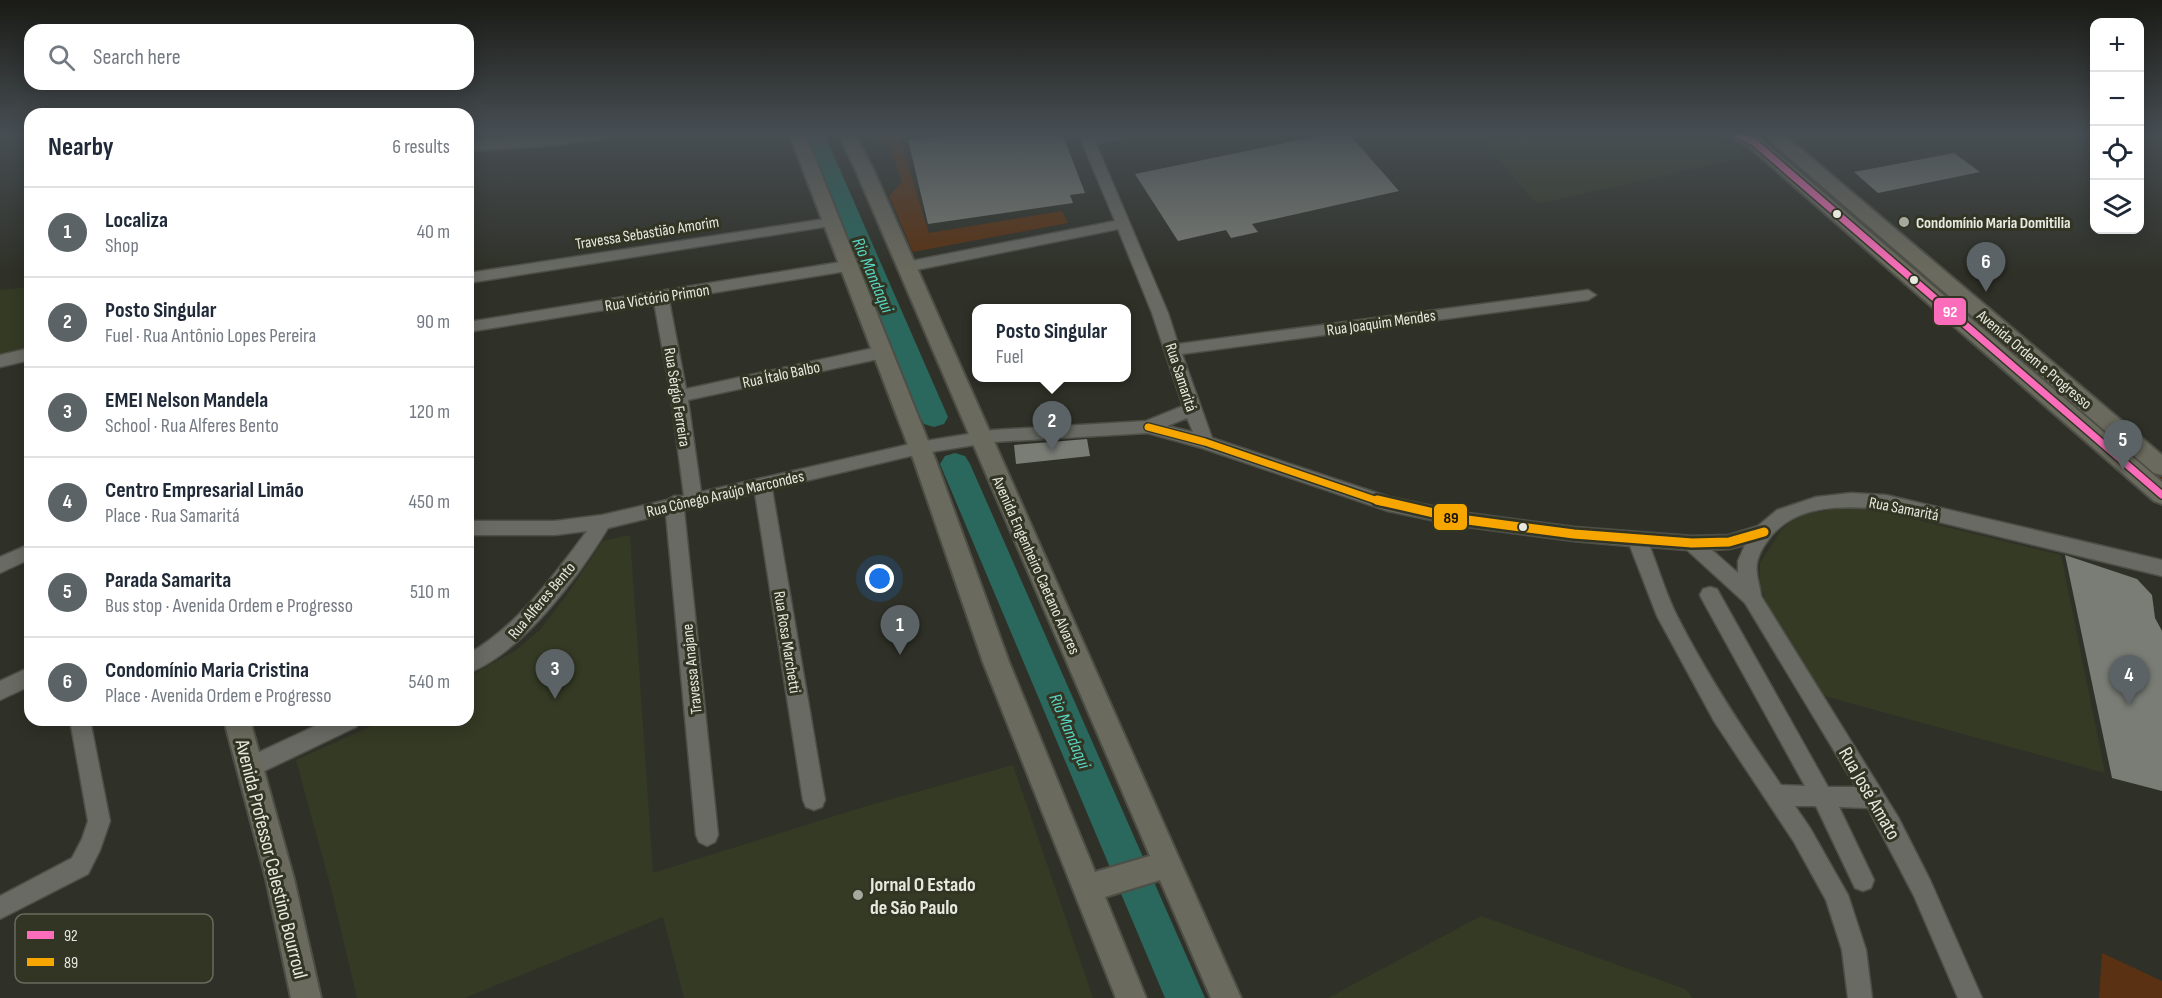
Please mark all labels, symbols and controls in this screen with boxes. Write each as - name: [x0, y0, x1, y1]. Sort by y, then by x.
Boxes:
- map controls: [2090, 18, 2144, 234]
- button: +: [2090, 18, 2144, 72]
- search box: [24, 24, 474, 90]
- icon: search: [45, 41, 78, 74]
- text: Search here: [93, 44, 180, 71]
- button: −: [2090, 72, 2144, 126]
- button: locate: [2090, 126, 2144, 180]
- text: Nearby: [48, 132, 114, 163]
- text: 6 results: [392, 135, 450, 159]
- button: layers: [2090, 180, 2144, 234]
- text: Localiza: [105, 207, 168, 234]
- unlabelled marker: [1831, 208, 1843, 220]
- street label: Travessa Sebastião Amorim: [574, 213, 720, 254]
- place label: Condomínio Maria Domitilia: [1916, 214, 2071, 233]
- marker: Condomínio Maria Domitilia: [1897, 215, 1911, 229]
- text: 1: [64, 220, 71, 244]
- text: 40 m: [417, 220, 450, 244]
- text: Shop: [105, 234, 139, 258]
- water label: Rio Mandaqui: [847, 234, 898, 317]
- pin: 6: [1966, 242, 2006, 292]
- unlabelled marker: [1908, 274, 1920, 286]
- street label: Rua Victório Primon: [604, 281, 711, 316]
- text: Posto Singular: [105, 297, 216, 324]
- line badge: 92: [1933, 297, 1967, 326]
- text: 92: [1943, 303, 1957, 322]
- popup: [972, 304, 1131, 382]
- street label: Rua Joaquim Mendes: [1326, 306, 1437, 341]
- street label: Avenida Ordem e Progresso: [1972, 306, 2095, 414]
- text: 2: [63, 310, 72, 334]
- text: 90 m: [416, 310, 450, 334]
- text: Posto Singular: [996, 318, 1107, 345]
- text: Fuel · Rua Antônio Lopes Pereira: [105, 324, 316, 348]
- street label: Rua Samaritá: [1161, 341, 1201, 414]
- text: Fuel: [996, 345, 1023, 369]
- street label: Rua Sérgio Ferreira: [659, 346, 694, 448]
- street label: Rua Ítalo Balbo: [741, 358, 822, 393]
- text: EMEI Nelson Mandela: [105, 387, 268, 414]
- text: 3: [63, 400, 72, 424]
- text: 120 m: [410, 400, 450, 424]
- pin: 2: [1032, 402, 1072, 451]
- text: School · Rua Alferes Bento: [105, 414, 279, 438]
- pin: 5: [2104, 420, 2142, 470]
- street label: Rua Cônego Araújo Marcondes: [645, 467, 806, 522]
- street label: Avenida Engenheiro Caetano Alvares: [987, 473, 1084, 658]
- text: Centro Empresarial Limão: [105, 477, 304, 504]
- text: 4: [63, 490, 72, 514]
- text: 450 m: [409, 490, 450, 514]
- street label: Rua Samaritá: [1867, 493, 1940, 526]
- line badge: 89: [1433, 503, 1468, 531]
- text: Place · Rua Samaritá: [105, 504, 240, 528]
- text: 89: [1443, 509, 1459, 528]
- unlabelled marker: [1517, 521, 1529, 533]
- street label: Rua Alferes Bento: [505, 559, 580, 643]
- your location: [865, 564, 894, 593]
- text: Parada Samarita: [105, 567, 231, 594]
- text: 5: [63, 580, 72, 604]
- text: 510 m: [410, 580, 450, 604]
- street label: Rua Rosa Marchetti: [769, 590, 804, 695]
- text: Bus stop · Avenida Ordem e Progresso: [105, 594, 353, 618]
- pin: 1: [880, 606, 920, 655]
- street label: Travessa Anajane: [678, 623, 707, 715]
- pin: 3: [536, 650, 574, 699]
- pin: 4: [2110, 656, 2148, 705]
- text: Condomínio Maria Cristina: [105, 657, 309, 684]
- text: 6: [63, 670, 72, 694]
- text: 540 m: [409, 670, 450, 694]
- text: Place · Avenida Ordem e Progresso: [105, 684, 331, 708]
- water label: Rio Mandaqui: [1044, 690, 1095, 773]
- street label: Avenida Professor Celestino Bourroul: [229, 736, 312, 981]
- street label: Rua José Amato: [1833, 743, 1905, 844]
- place label: Jornal O Estado de São Paulo: [869, 873, 976, 920]
- marker: Jornal O Estado de São Paulo: [851, 888, 865, 902]
- legend: [15, 914, 213, 983]
- text: 92: [64, 927, 78, 946]
- text: 89: [64, 954, 78, 973]

